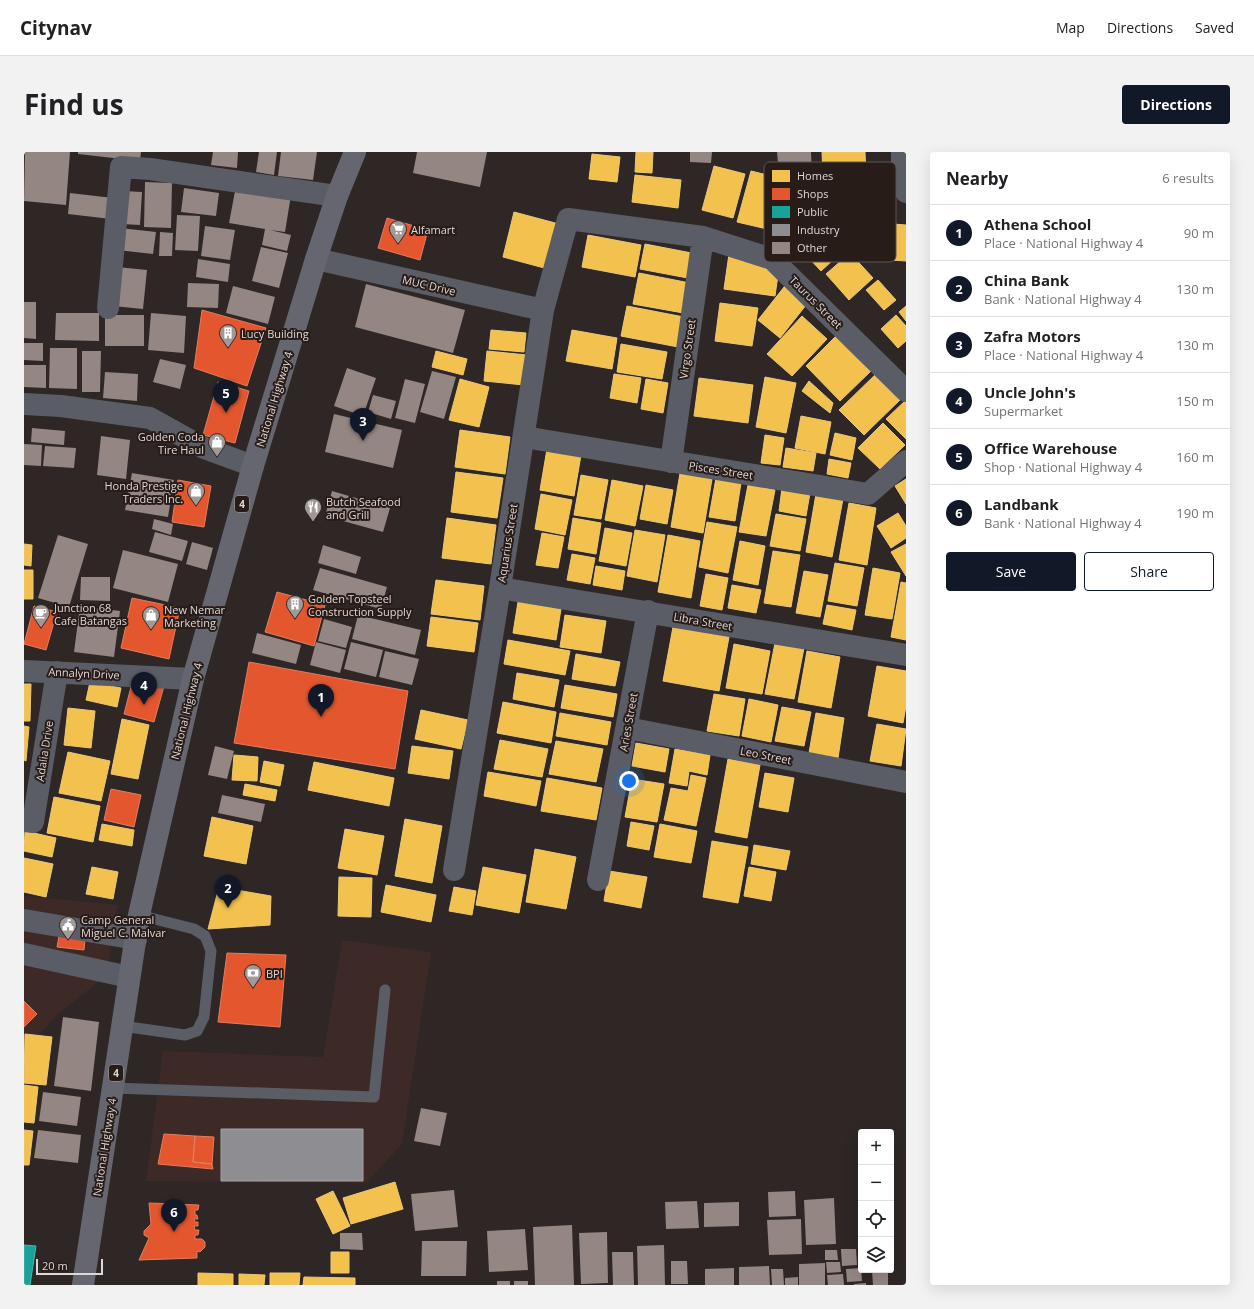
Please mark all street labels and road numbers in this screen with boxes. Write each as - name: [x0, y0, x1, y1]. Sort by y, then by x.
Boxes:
- street label: MUC Drive: [401, 272, 457, 298]
- street label: Taurus Street: [786, 272, 846, 332]
- street label: Virgo Street: [675, 318, 699, 380]
- street label: National Highway 4: [252, 349, 296, 449]
- street label: Pisces Street: [688, 458, 754, 482]
- road number: 4: [235, 496, 249, 512]
- street label: Aquarius Street: [493, 503, 521, 583]
- street label: Libra Street: [672, 608, 734, 634]
- street label: National Highway 4: [167, 660, 205, 761]
- street label: Annalyn Drive: [48, 664, 120, 682]
- street label: Aries Street: [615, 691, 641, 752]
- street label: Adalia Drive: [32, 720, 56, 782]
- street label: Leo Street: [739, 743, 793, 767]
- road number: 4: [109, 1065, 123, 1081]
- street label: National Highway 4: [89, 1096, 119, 1197]

